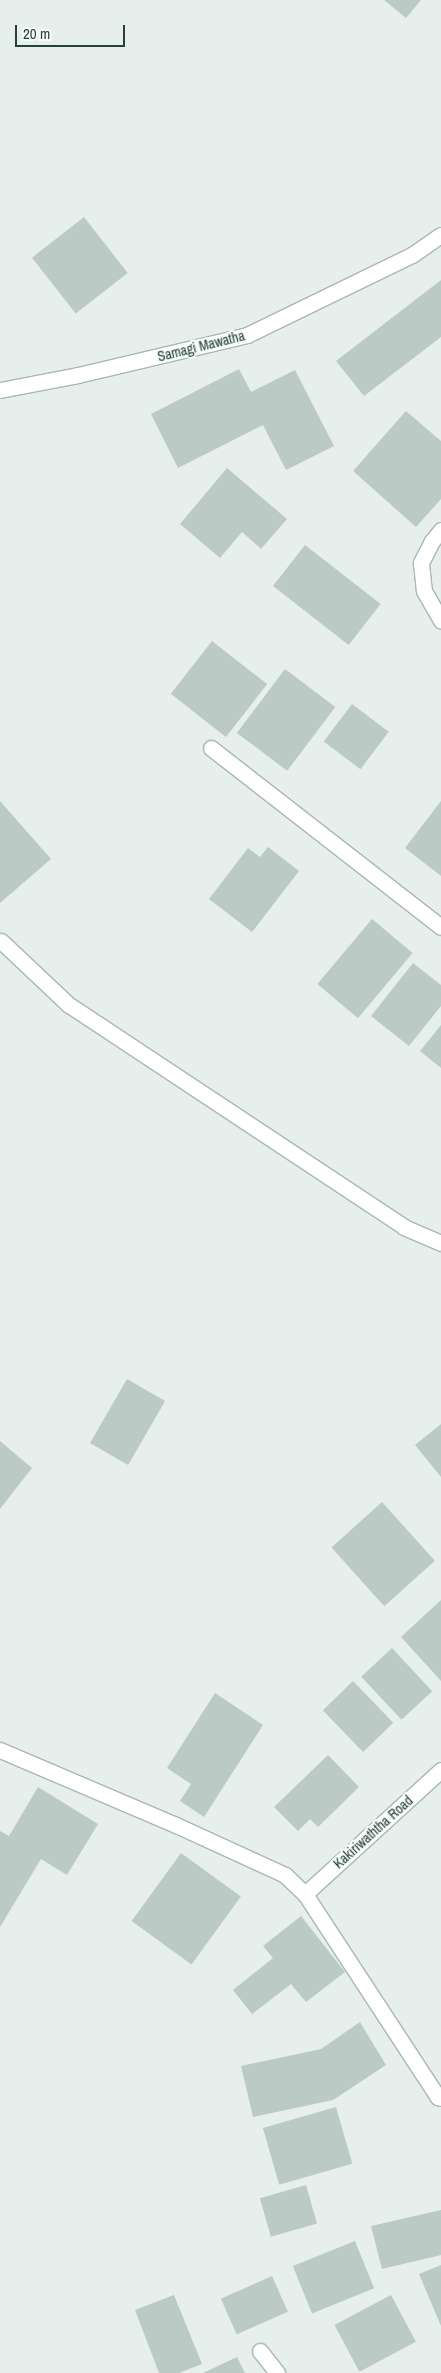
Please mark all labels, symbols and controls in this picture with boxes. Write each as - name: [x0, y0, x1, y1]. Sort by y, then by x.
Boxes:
- scale bar: [18, 15, 128, 47]
- text: 20 m: [23, 23, 50, 44]
- street label: Samagi Mawatha: [156, 327, 246, 365]
- street label: Kakiriwaththa Road: [330, 1792, 416, 1872]

